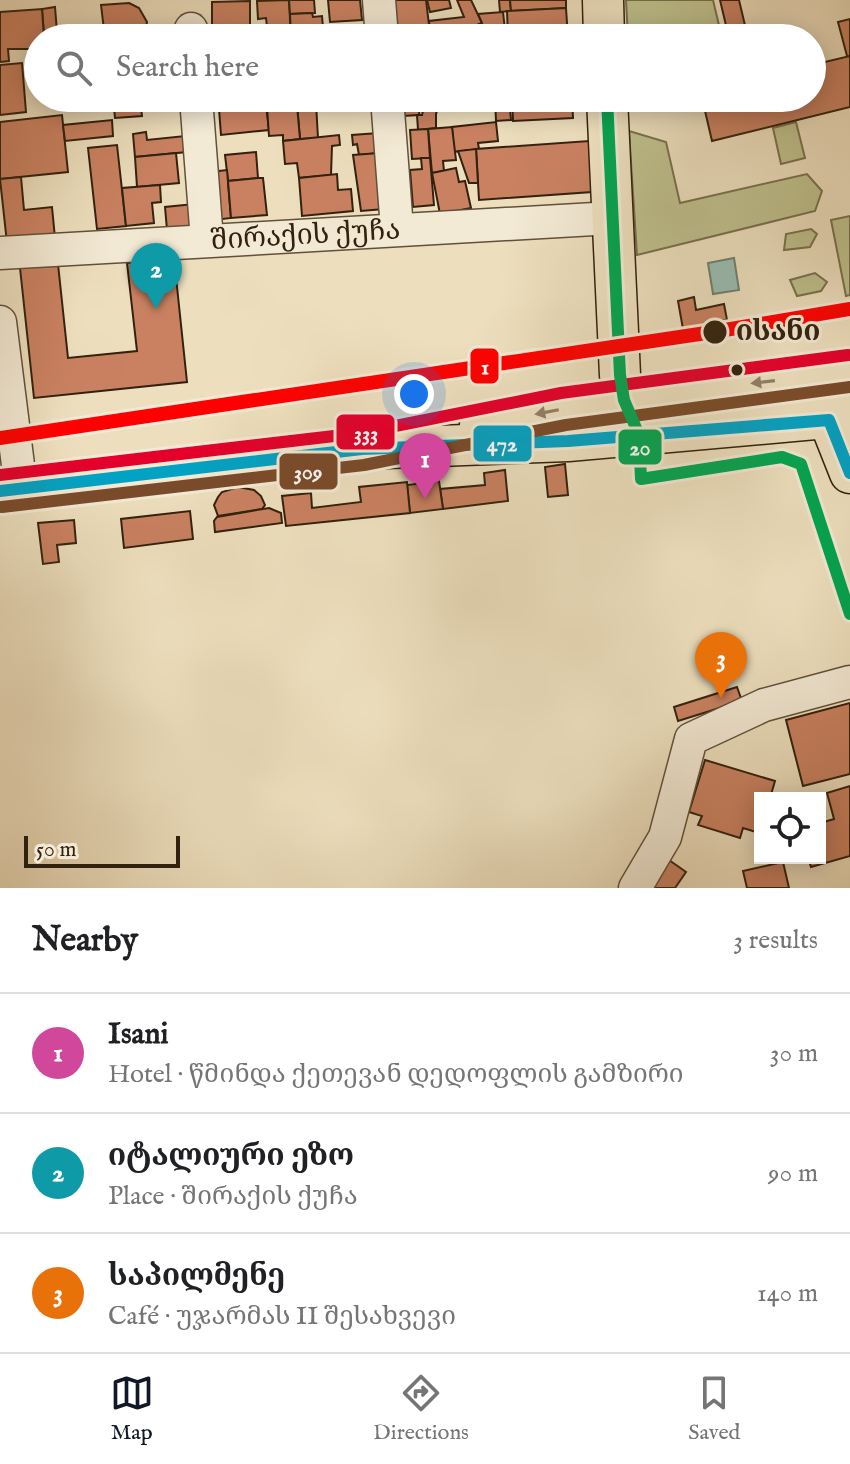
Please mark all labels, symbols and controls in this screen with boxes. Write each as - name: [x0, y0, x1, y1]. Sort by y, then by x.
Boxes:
- search box: [24, 24, 826, 112]
- icon: search: [52, 46, 96, 90]
- text: Search here: [116, 49, 259, 87]
- street label: შირაქის ქუჩა: [210, 213, 401, 258]
- pin: 2: [130, 243, 182, 309]
- place label: ისანი: [736, 315, 820, 350]
- marker: ისანი: [701, 318, 729, 346]
- line badge: 1: [469, 347, 500, 385]
- text: 1: [481, 354, 489, 382]
- unlabelled marker: [729, 362, 745, 378]
- your location: [394, 374, 434, 414]
- one-way arrow: [750, 376, 775, 389]
- one-way arrow: [535, 406, 560, 419]
- line badge: 333: [335, 413, 396, 451]
- text: 333: [354, 420, 378, 448]
- line badge: 472: [472, 424, 533, 463]
- line badge: 20: [617, 428, 663, 466]
- text: 472: [487, 431, 517, 459]
- pin: 1: [399, 433, 451, 499]
- text: 20: [629, 435, 651, 463]
- line badge: 309: [278, 452, 339, 491]
- text: 309: [294, 459, 322, 487]
- pin: 3: [695, 632, 747, 698]
- map controls: [754, 792, 826, 864]
- button: locate: [754, 792, 826, 864]
- scale bar: [24, 832, 180, 868]
- text: 50 m: [36, 836, 77, 864]
- text: Nearby: [32, 919, 138, 962]
- text: 3 results: [733, 924, 818, 957]
- text: Isani: [108, 1016, 168, 1054]
- text: 1: [53, 1037, 63, 1070]
- text: 30 m: [770, 1037, 818, 1070]
- text: Hotel · წმინდა ქეთევან დედოფლის გამზირი: [108, 1058, 684, 1091]
- text: იტალიური ეზო: [108, 1138, 354, 1176]
- text: 2: [52, 1157, 64, 1190]
- text: 90 m: [768, 1157, 818, 1190]
- text: Place · შირაქის ქუჩა: [108, 1180, 358, 1213]
- text: საპილმენე: [108, 1258, 285, 1296]
- text: 3: [53, 1277, 63, 1310]
- text: 140 m: [757, 1277, 818, 1310]
- text: Café · უჯარმას II შესახვევი: [108, 1300, 456, 1333]
- tab: Map: [110, 1371, 154, 1447]
- tab: Directions: [373, 1371, 469, 1447]
- tab: Saved: [688, 1371, 740, 1447]

